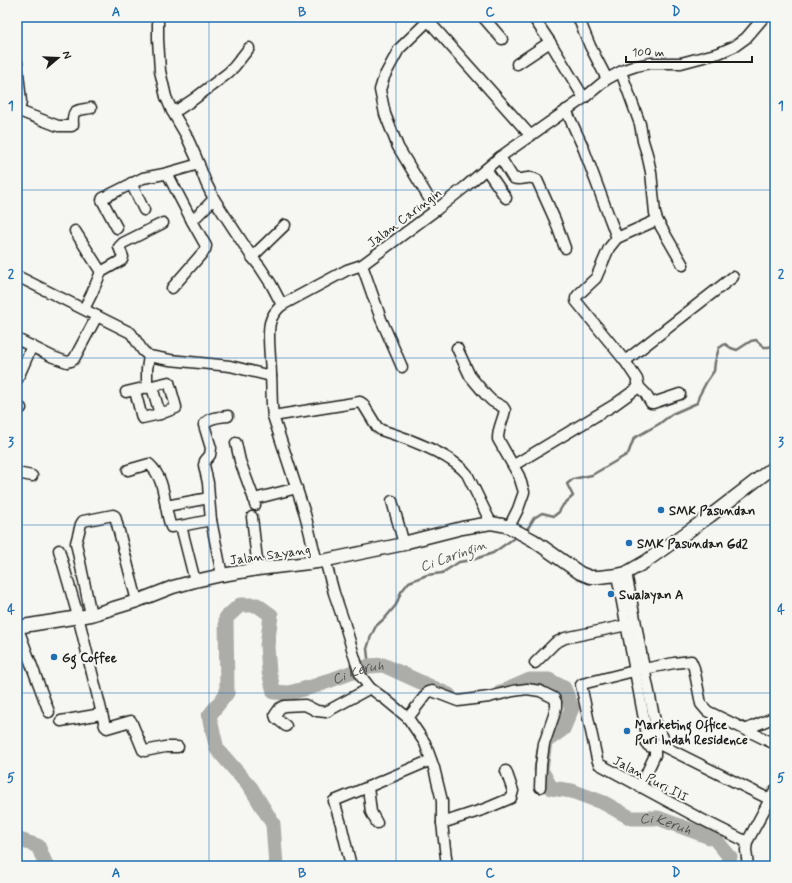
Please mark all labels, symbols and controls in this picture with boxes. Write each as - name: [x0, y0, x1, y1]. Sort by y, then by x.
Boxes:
- text: A: [112, 4, 120, 21]
- text: B: [298, 4, 307, 21]
- text: C: [485, 4, 495, 21]
- text: D: [672, 4, 681, 21]
- north arrow: [38, 38, 78, 78]
- scale bar: [626, 38, 752, 64]
- text: 100 m: [632, 45, 664, 61]
- text: N: [59, 49, 74, 61]
- text: 1: [8, 98, 14, 115]
- text: 1: [778, 98, 784, 115]
- street label: Jalan Caringin: [364, 185, 446, 252]
- text: 2: [8, 266, 15, 283]
- text: 2: [778, 266, 785, 283]
- text: 3: [8, 434, 14, 451]
- text: 3: [778, 434, 784, 451]
- place label: SMK Pasundan: [669, 503, 755, 520]
- marker: SMK Pasundan: [656, 505, 666, 515]
- water label: Ci Caringin: [418, 536, 490, 578]
- place label: SMK Pasundan Gd2: [637, 536, 749, 553]
- marker: SMK Pasundan Gd2: [624, 538, 634, 548]
- street label: Jalan Sayang: [229, 541, 312, 570]
- place label: Swalayan A: [619, 587, 684, 604]
- marker: Swalayan A: [606, 589, 616, 599]
- text: 4: [7, 602, 15, 619]
- text: 4: [777, 602, 785, 619]
- place label: Gg Coffee: [62, 650, 117, 670]
- marker: Gg Coffee: [49, 652, 59, 662]
- water label: Ci Keruh: [330, 657, 385, 689]
- place label: Marketing Office Puri Indah Residence: [635, 717, 748, 749]
- marker: Marketing Office Puri Indah Residence: [622, 726, 632, 736]
- street label: Jalan Puri III: [610, 752, 691, 806]
- text: 5: [7, 770, 15, 787]
- text: 5: [777, 770, 785, 787]
- water label: Ci Keruh: [640, 810, 694, 840]
- text: A: [112, 865, 120, 882]
- text: B: [298, 865, 307, 882]
- text: C: [485, 865, 495, 882]
- text: D: [672, 865, 681, 882]

